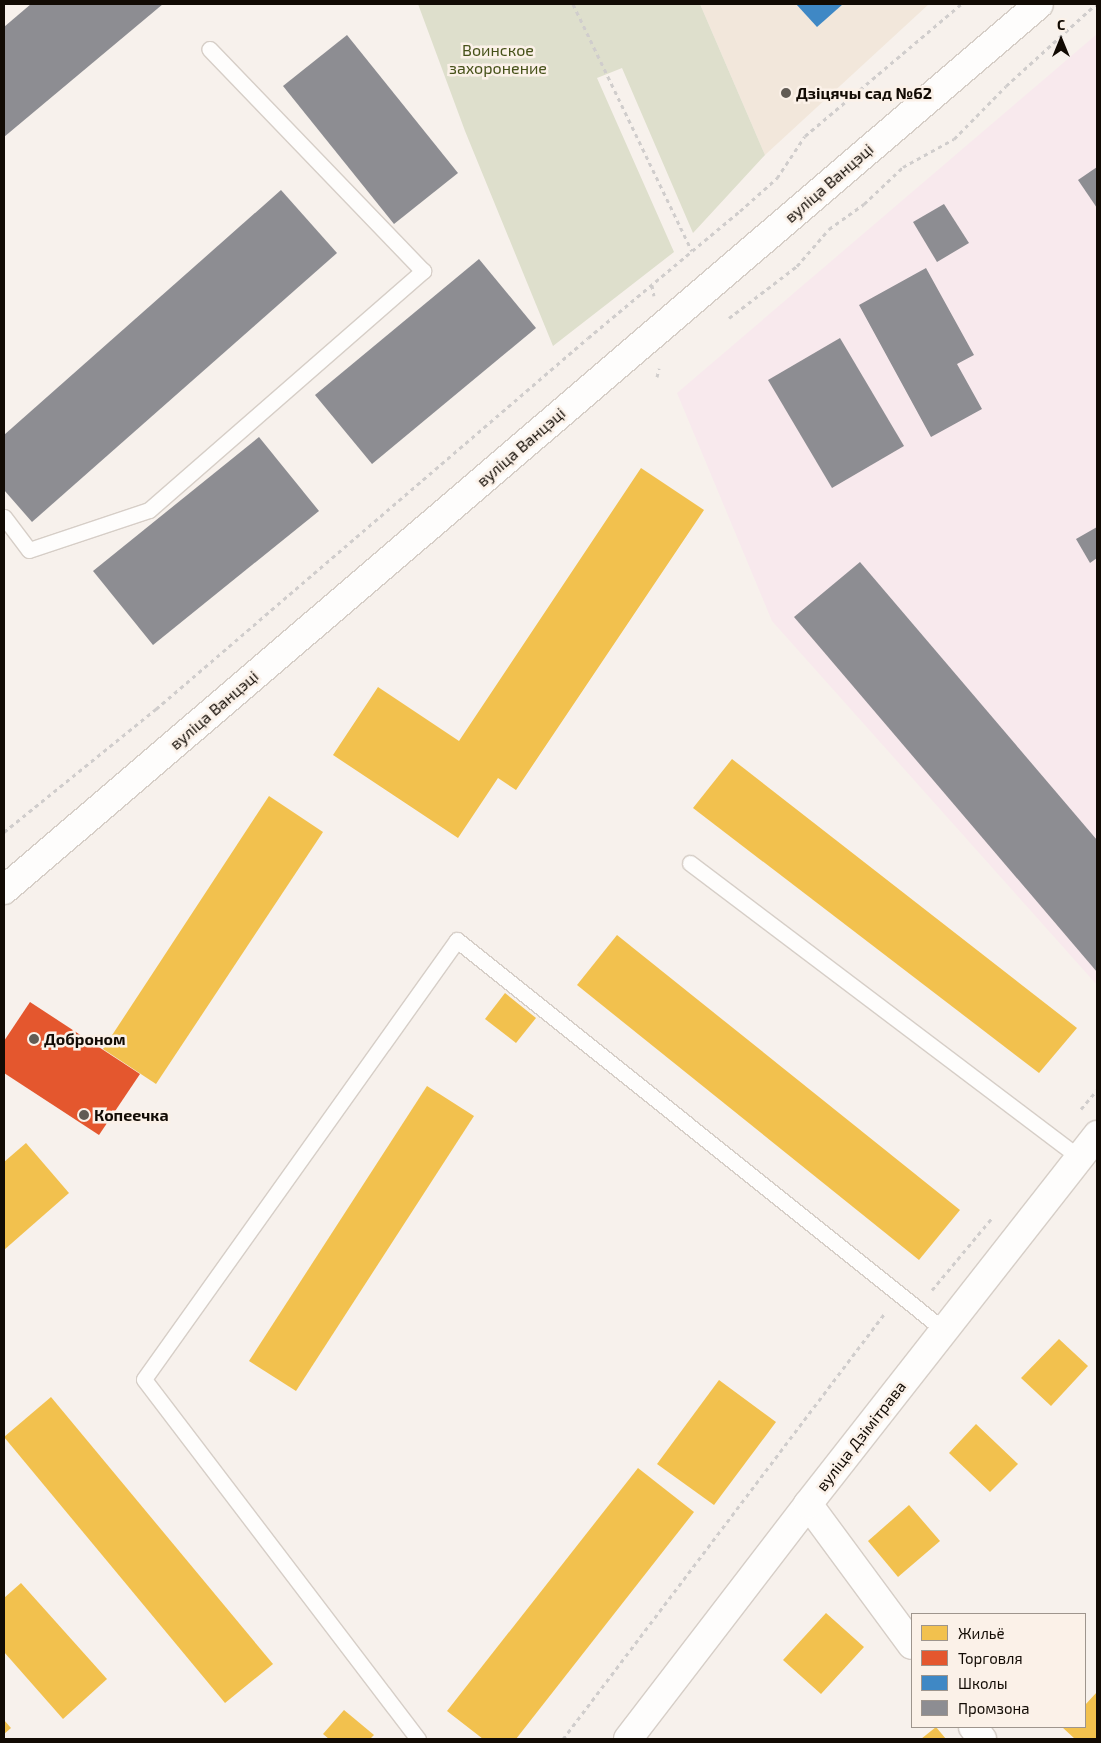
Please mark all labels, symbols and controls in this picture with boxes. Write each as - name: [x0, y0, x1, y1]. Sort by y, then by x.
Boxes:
- north arrow: [1036, 15, 1086, 65]
- text: С: [1057, 16, 1065, 33]
- park label: Воинское захоронение: [449, 40, 547, 78]
- place label: Дзіцячы сад №62: [796, 83, 932, 103]
- marker: Дзіцячы сад №62: [780, 87, 792, 99]
- street label: вуліца Ванцэці: [781, 139, 877, 227]
- street label: вуліца Ванцэці: [473, 403, 569, 491]
- street label: вуліца Ванцэці: [166, 666, 262, 754]
- place label: Доброном: [44, 1029, 126, 1049]
- marker: Доброном: [28, 1033, 40, 1045]
- place label: Копеечка: [94, 1105, 169, 1125]
- marker: Копеечка: [78, 1109, 90, 1121]
- street label: вуліца Дзімітрава: [812, 1377, 910, 1495]
- legend: [911, 1613, 1086, 1728]
- text: Жильё: [958, 1624, 1005, 1642]
- text: Торговля: [958, 1649, 1023, 1667]
- text: Школы: [958, 1674, 1008, 1692]
- text: Промзона: [958, 1699, 1030, 1717]

